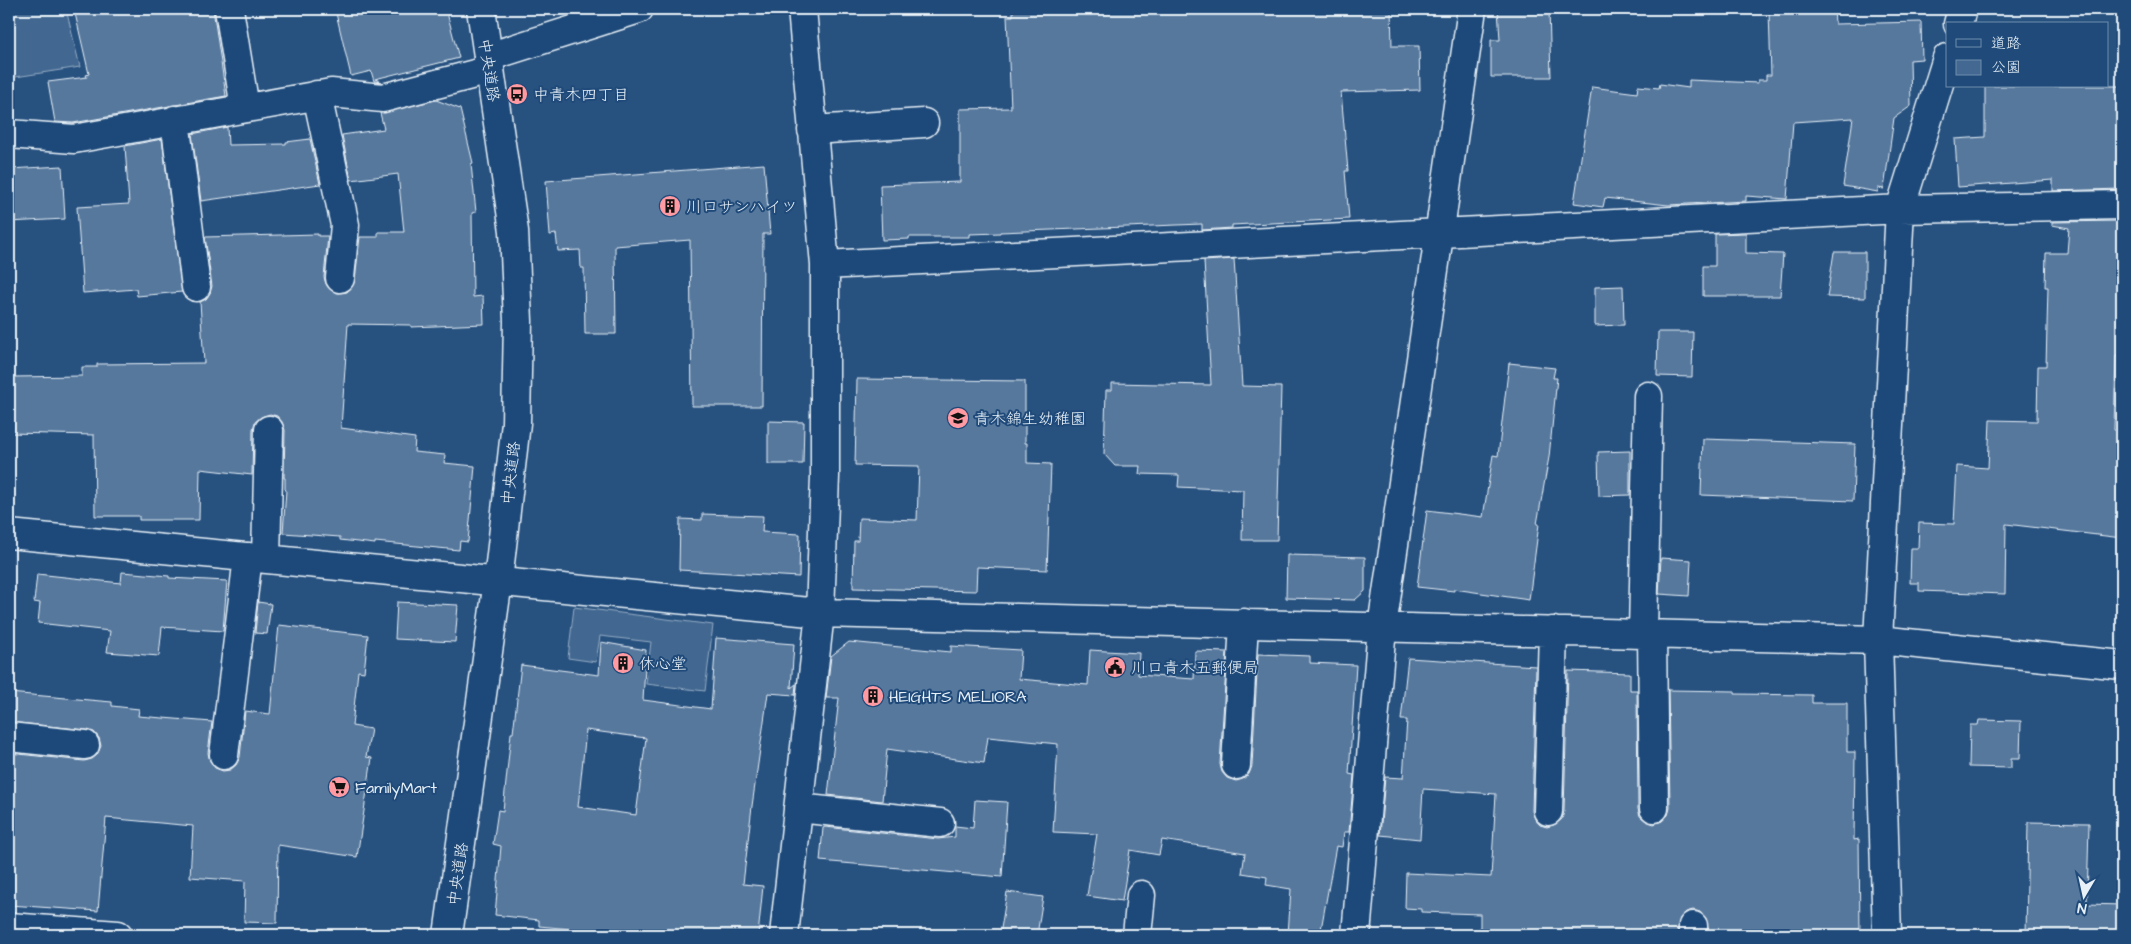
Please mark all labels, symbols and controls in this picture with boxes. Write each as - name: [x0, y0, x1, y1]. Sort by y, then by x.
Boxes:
- legend: [1946, 22, 2108, 88]
- text: 道路: [1991, 33, 2021, 54]
- street label: 中央道路: [473, 37, 505, 103]
- text: 公園: [1991, 57, 2021, 78]
- bus stop icon: 中青木四丁目: [505, 82, 529, 106]
- place label: 中青木四丁目: [533, 84, 629, 106]
- building icon: 川口サンハイツ: [658, 194, 682, 218]
- place label: 川口サンハイツ: [686, 196, 797, 218]
- school or university icon: 青木錦生幼稚園: [946, 406, 970, 430]
- place label: 青木錦生幼稚園: [974, 408, 1086, 430]
- street label: 中央道路: [497, 440, 525, 506]
- building icon: 休心堂: [611, 651, 635, 675]
- place label: 休心堂: [639, 653, 687, 675]
- public building icon: 川口青木五郵便局: [1103, 655, 1127, 679]
- place label: 川口青木五郵便局: [1131, 657, 1259, 679]
- building icon: HEIGHTS MELIORA: [861, 684, 885, 708]
- place label: HEIGHTS MELIORA: [889, 686, 1027, 708]
- supermarket icon: FamilyMart: [327, 775, 351, 799]
- place label: FamilyMart: [355, 777, 438, 800]
- street label: 中央道路: [443, 841, 473, 907]
- north arrow: [2058, 872, 2108, 922]
- text: N: [2076, 897, 2088, 918]

